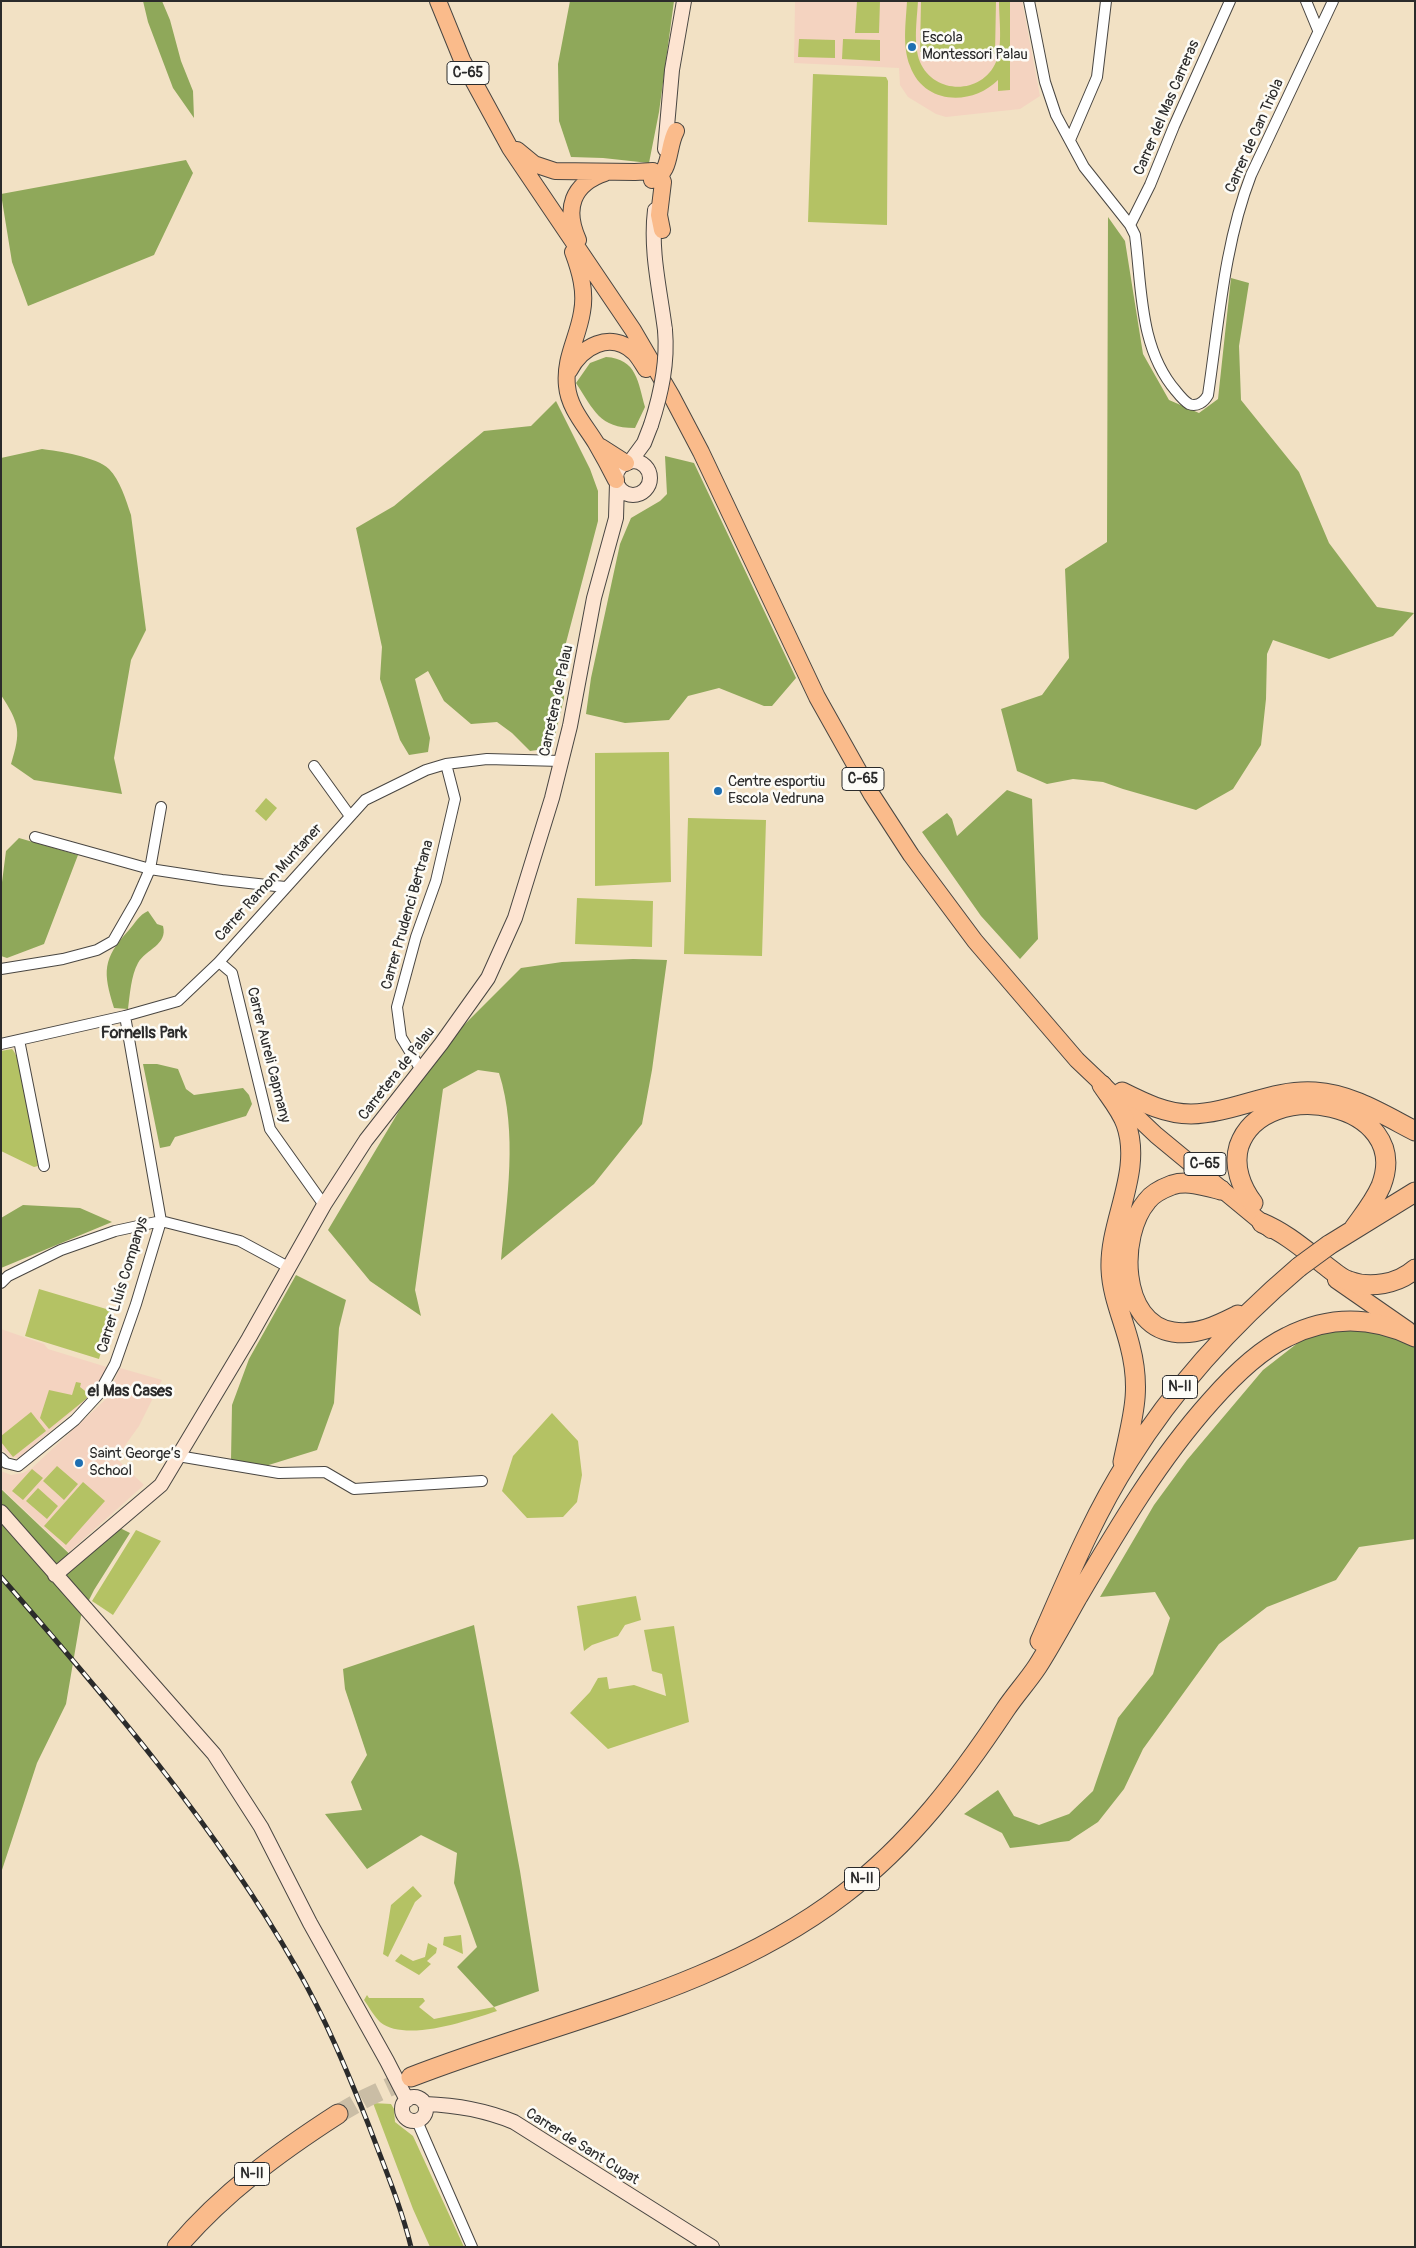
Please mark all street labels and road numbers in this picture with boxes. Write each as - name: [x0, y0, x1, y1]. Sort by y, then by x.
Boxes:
- street label: Carrer del Mas Carreras: [1130, 38, 1204, 178]
- road number: C-65: [447, 62, 489, 84]
- street label: Carrer de Can Triola: [1222, 76, 1288, 196]
- street label: Carretera de Palau: [536, 644, 578, 758]
- road number: C-65: [842, 768, 884, 791]
- street label: Carrer Ramon Muntaner: [212, 821, 326, 945]
- street label: Carrer Prudenci Bertrana: [378, 838, 438, 992]
- street label: Carrer Aureli Capmany: [242, 985, 294, 1125]
- street label: Carretera de Palau: [355, 1024, 439, 1124]
- road number: C-65: [1184, 1152, 1226, 1176]
- street label: Carrer Lluís Companys: [94, 1215, 152, 1355]
- road number: N-II: [1162, 1375, 1198, 1398]
- road number: N-II: [844, 1868, 880, 1890]
- street label: Carrer de Sant Cugat: [522, 2105, 642, 2189]
- road number: N-II: [234, 2162, 270, 2186]

